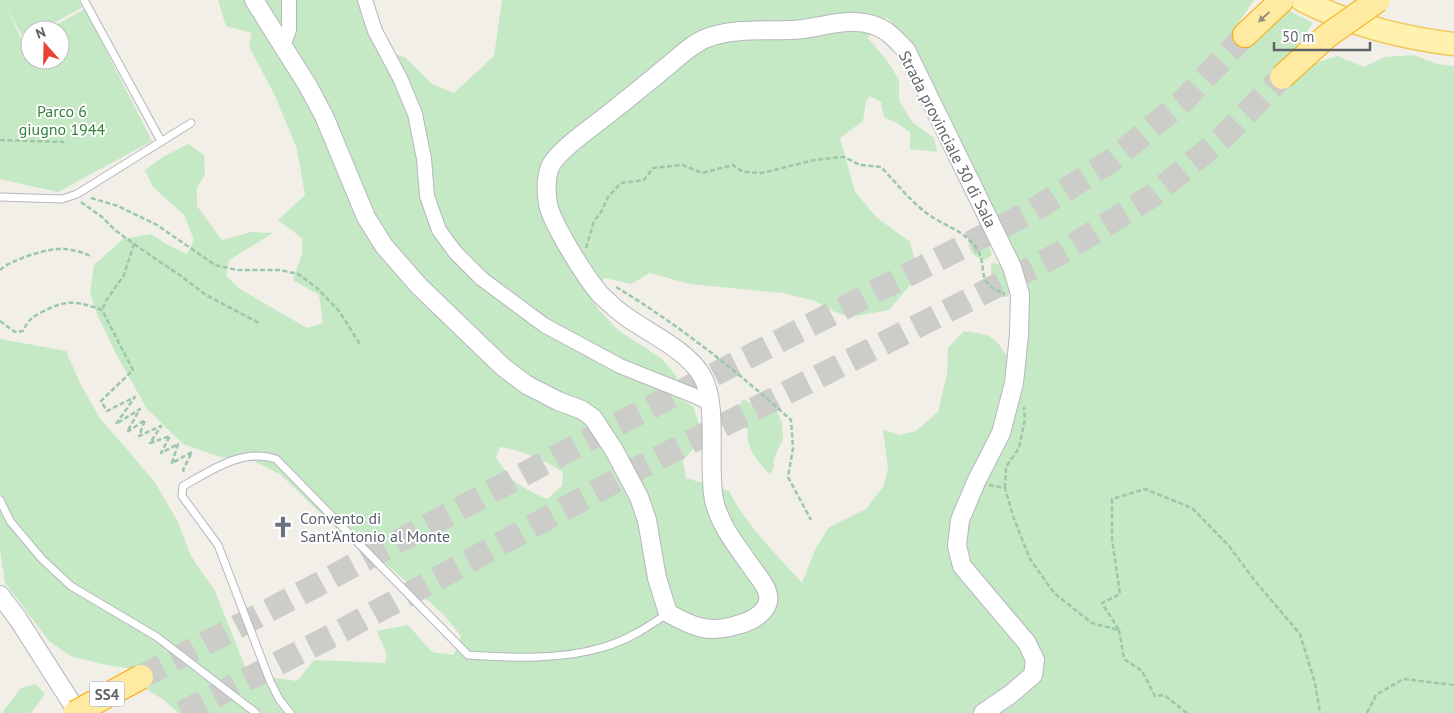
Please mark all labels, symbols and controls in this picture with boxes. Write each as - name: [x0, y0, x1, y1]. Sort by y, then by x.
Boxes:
- one-way arrow: [1258, 11, 1270, 23]
- north arrow: [20, 20, 70, 70]
- scale bar: [1274, 20, 1370, 52]
- text: N: [33, 23, 48, 43]
- text: 50 m: [1282, 27, 1315, 46]
- street label: Strada provinciale 30 di Sala: [895, 47, 1001, 231]
- park label: Parco 6 giugno 1944: [19, 101, 106, 139]
- place label: Convento di Sant'Antonio al Monte: [300, 508, 450, 546]
- church icon: Convento di Sant'Antonio al Monte: [270, 514, 296, 540]
- road number: SS4: [90, 682, 124, 706]

